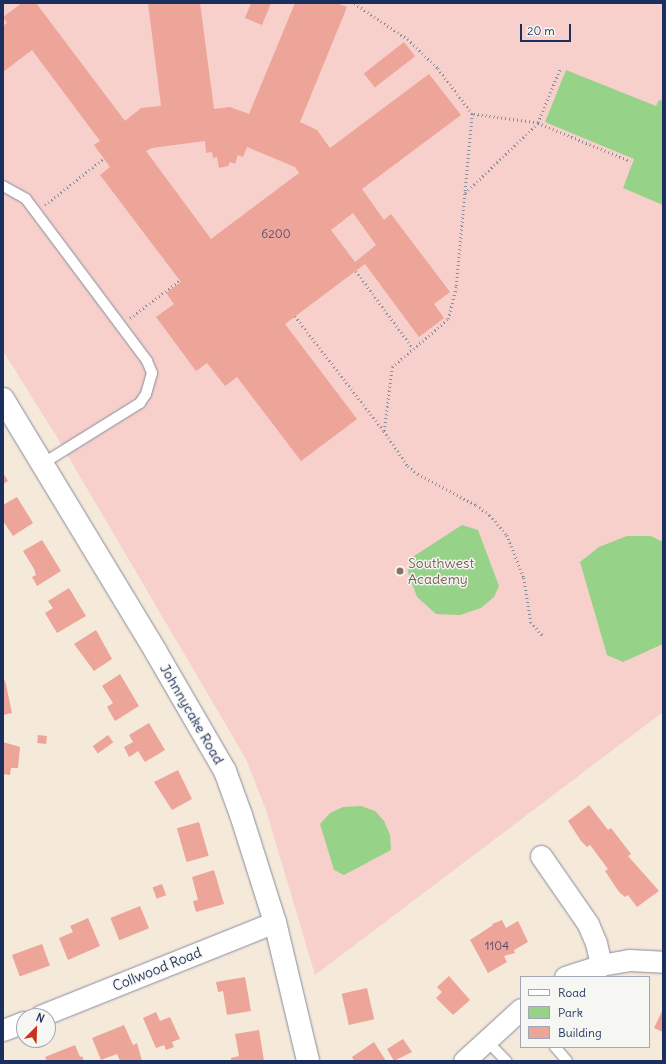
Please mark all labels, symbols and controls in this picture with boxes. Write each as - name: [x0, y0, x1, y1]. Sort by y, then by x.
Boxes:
- scale bar: [522, 16, 573, 42]
- text: 20 m: [527, 23, 555, 38]
- house number: 6200: [261, 227, 291, 241]
- place label: Southwest Academy: [408, 555, 474, 588]
- marker: Southwest Academy: [395, 566, 405, 576]
- street label: Johnnycake Road: [157, 661, 227, 767]
- house number: 1104: [485, 939, 509, 953]
- street label: Collwood Road: [110, 944, 204, 994]
- legend: [520, 976, 650, 1048]
- text: Road: [558, 985, 586, 1000]
- text: Park: [558, 1005, 583, 1020]
- north arrow: [16, 1008, 56, 1048]
- text: N: [34, 1010, 47, 1026]
- text: Building: [558, 1025, 602, 1040]

